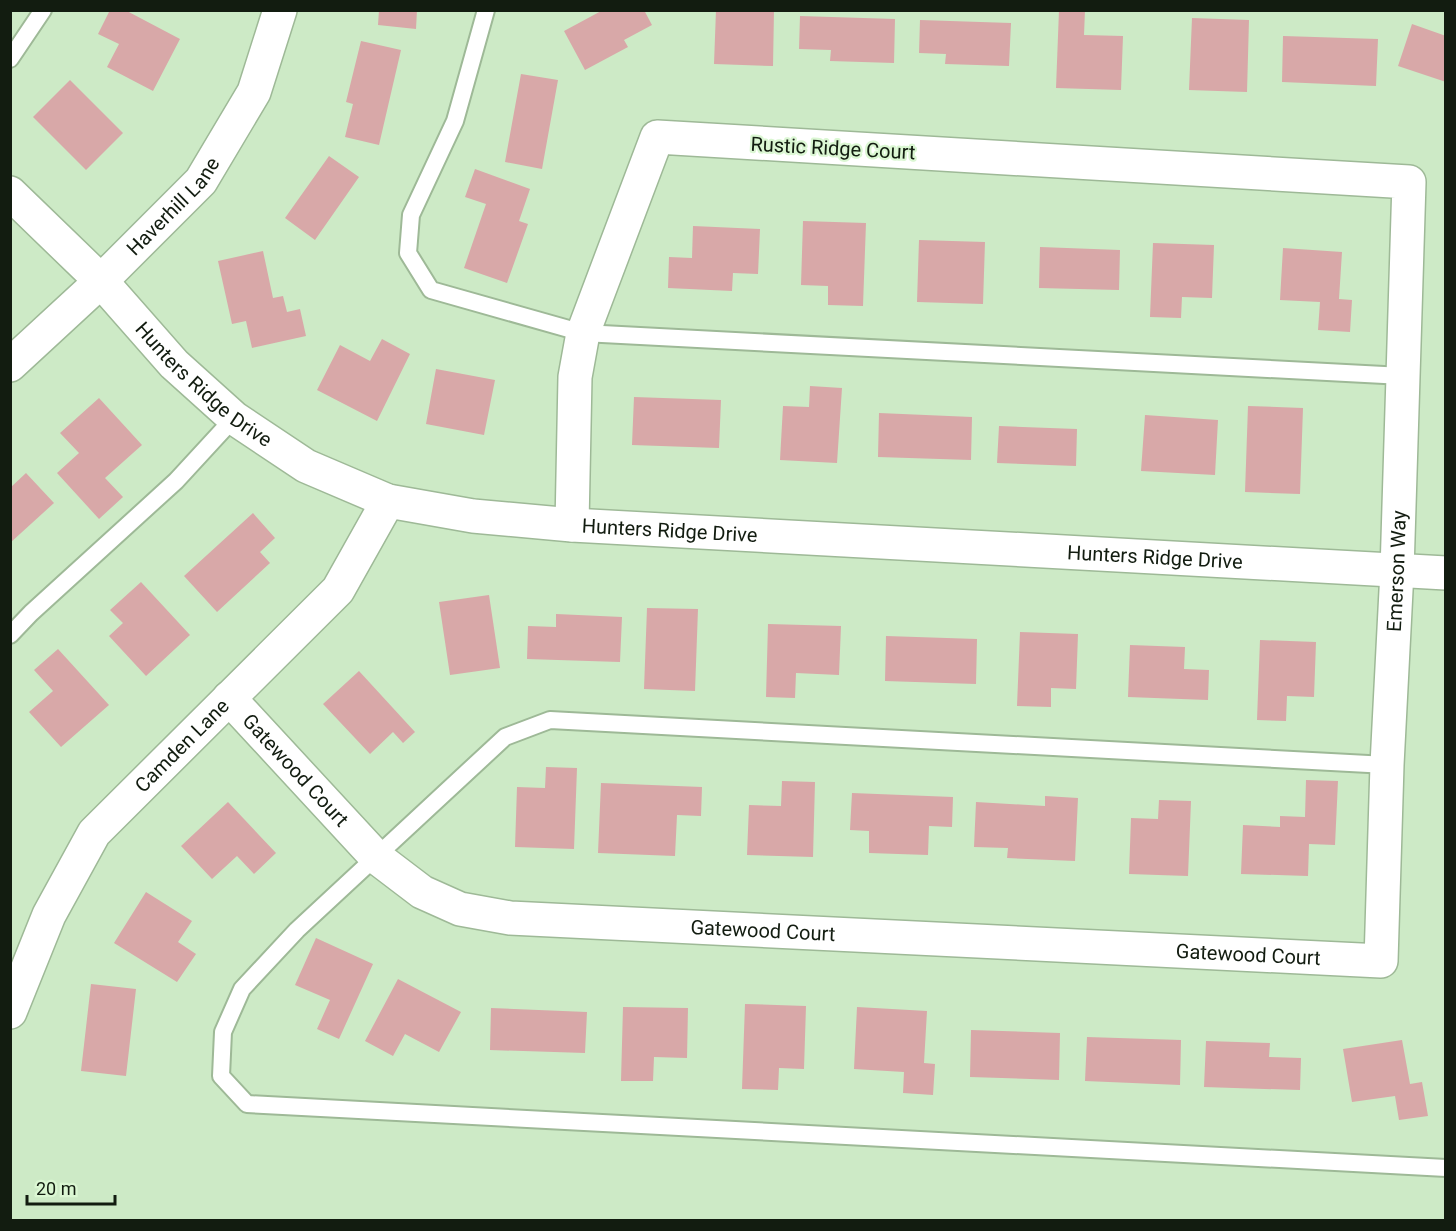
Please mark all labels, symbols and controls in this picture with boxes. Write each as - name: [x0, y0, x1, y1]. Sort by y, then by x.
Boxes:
- street label: Rustic Ridge Court: [750, 132, 916, 164]
- street label: Haverhill Lane: [122, 153, 224, 260]
- street label: Hunters Ridge Drive: [131, 317, 276, 452]
- street label: Emerson Way: [1382, 509, 1411, 633]
- street label: Hunters Ridge Drive: [581, 514, 758, 547]
- street label: Hunters Ridge Drive: [1066, 540, 1243, 574]
- street label: Camden Lane: [130, 694, 234, 797]
- street label: Gatewood Court: [237, 709, 354, 831]
- street label: Gatewood Court: [690, 915, 836, 946]
- street label: Gatewood Court: [1175, 939, 1321, 970]
- scale bar: [27, 1168, 116, 1206]
- text: 20 m: [36, 1178, 76, 1199]

